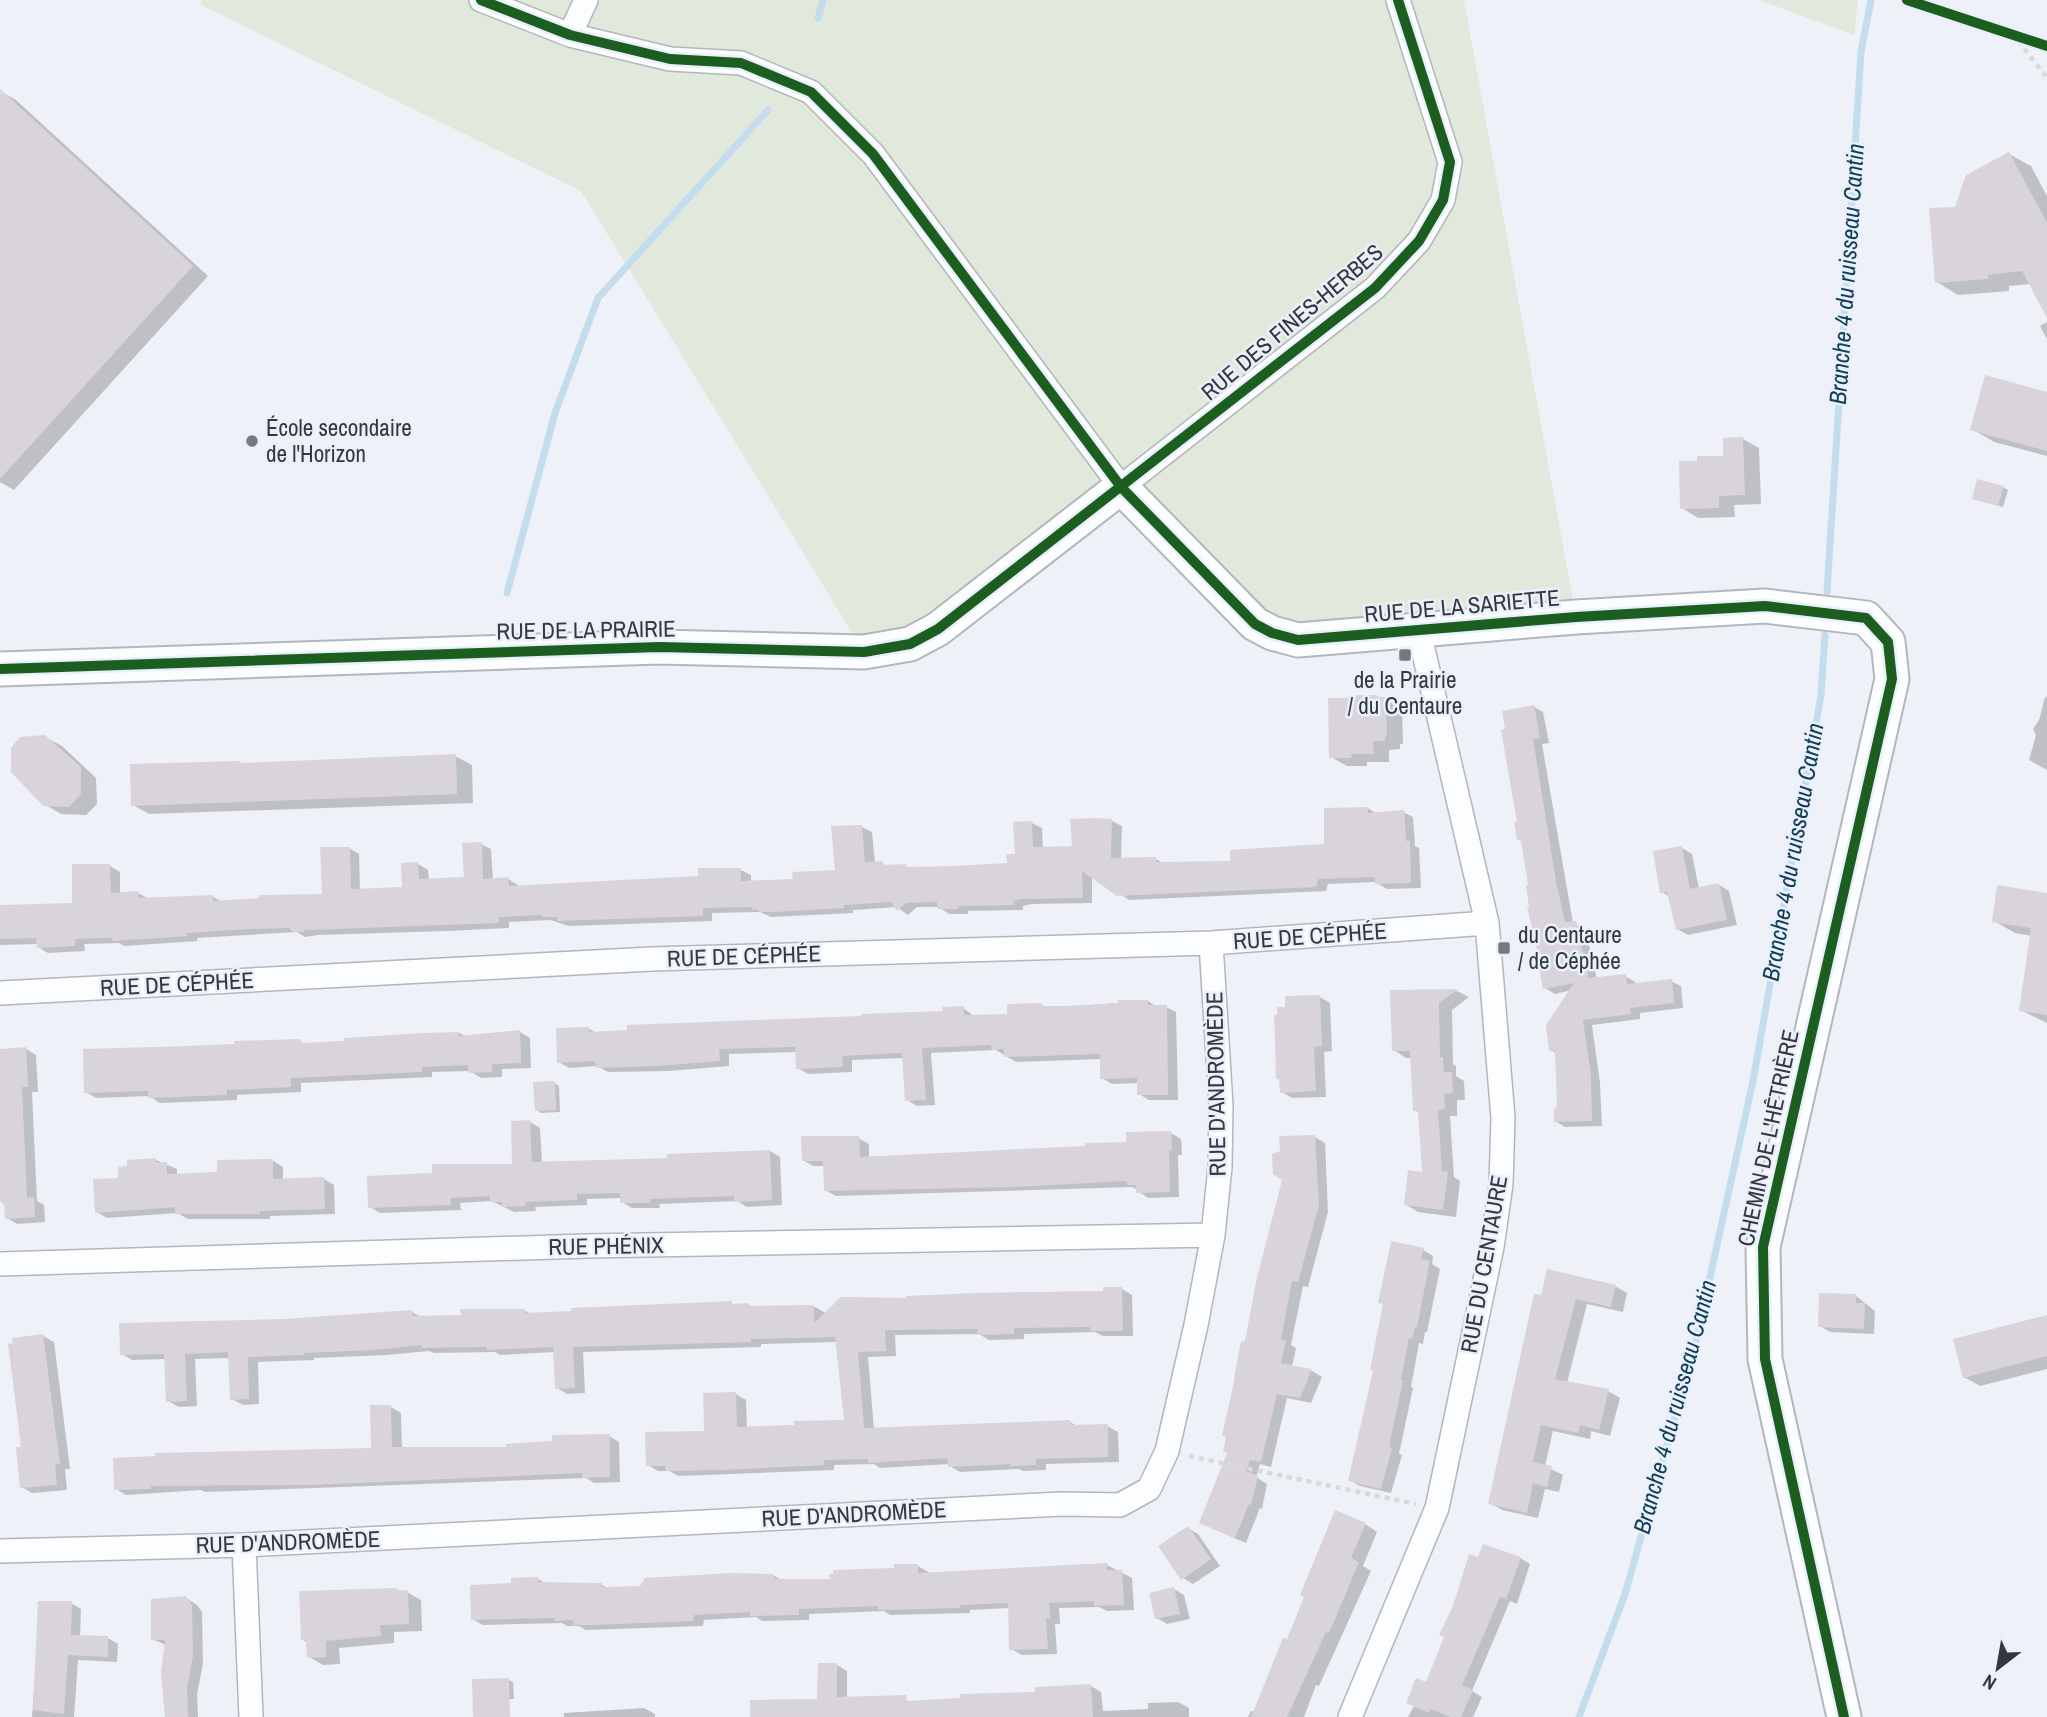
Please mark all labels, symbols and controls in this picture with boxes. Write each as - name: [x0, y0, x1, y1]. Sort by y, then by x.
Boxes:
- water label: Branche 4 du ruisseau Cantin: [1821, 142, 1871, 405]
- street label: RUE DES FINES-HERBES: [1194, 236, 1389, 407]
- place label: École secondaire de l'Horizon: [266, 412, 412, 469]
- marker: École secondaire de l'Horizon: [244, 433, 260, 449]
- street label: RUE DE LA SARIETTE: [1363, 582, 1561, 629]
- street label: RUE DE LA PRAIRIE: [496, 612, 676, 647]
- marker: de la Prairie / du Centaure: [1397, 647, 1413, 663]
- place label: de la Prairie / du Centaure: [1348, 664, 1462, 721]
- water label: Branche 4 du ruisseau Cantin: [1754, 720, 1830, 983]
- street label: RUE DE CÉPHÉE: [1232, 915, 1388, 956]
- place label: du Centaure / de Céphée: [1518, 919, 1622, 976]
- street label: RUE DE CÉPHÉE: [666, 937, 822, 974]
- marker: du Centaure / de Céphée: [1496, 940, 1512, 956]
- street label: RUE DE CÉPHÉE: [99, 964, 255, 1003]
- street label: RUE D'ANDROMÈDE: [1198, 991, 1233, 1177]
- street label: CHEMIN DE L'HÊTRIÈRE: [1729, 1027, 1806, 1249]
- street label: RUE DU CENTAURE: [1453, 1173, 1514, 1355]
- street label: RUE PHÉNIX: [548, 1229, 664, 1262]
- water label: Branche 4 du ruisseau Cantin: [1625, 1276, 1723, 1537]
- street label: RUE D'ANDROMÈDE: [761, 1493, 947, 1534]
- street label: RUE D'ANDROMÈDE: [195, 1523, 381, 1560]
- north arrow: [1963, 1633, 2033, 1703]
- text: N: [1978, 1669, 2001, 1697]

